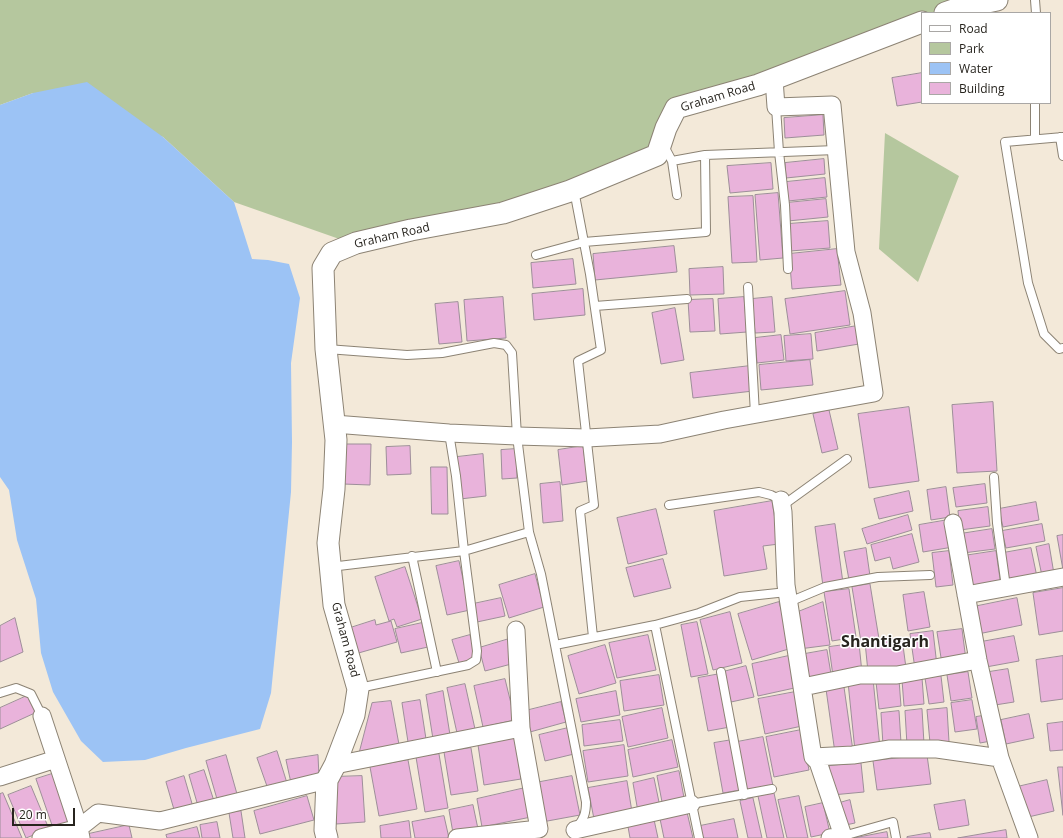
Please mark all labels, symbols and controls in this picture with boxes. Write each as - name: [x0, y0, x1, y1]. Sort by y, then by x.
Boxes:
- legend: [921, 12, 1051, 104]
- text: Road: [959, 20, 988, 37]
- text: Park: [959, 40, 984, 57]
- text: Water: [959, 60, 993, 77]
- street label: Graham Road: [679, 79, 757, 115]
- text: Building: [959, 80, 1004, 97]
- street label: Graham Road: [353, 220, 431, 252]
- street label: Graham Road: [328, 601, 362, 679]
- district label: Shantigarh: [841, 632, 929, 652]
- scale bar: [14, 800, 77, 826]
- text: 20 m: [19, 806, 47, 823]

